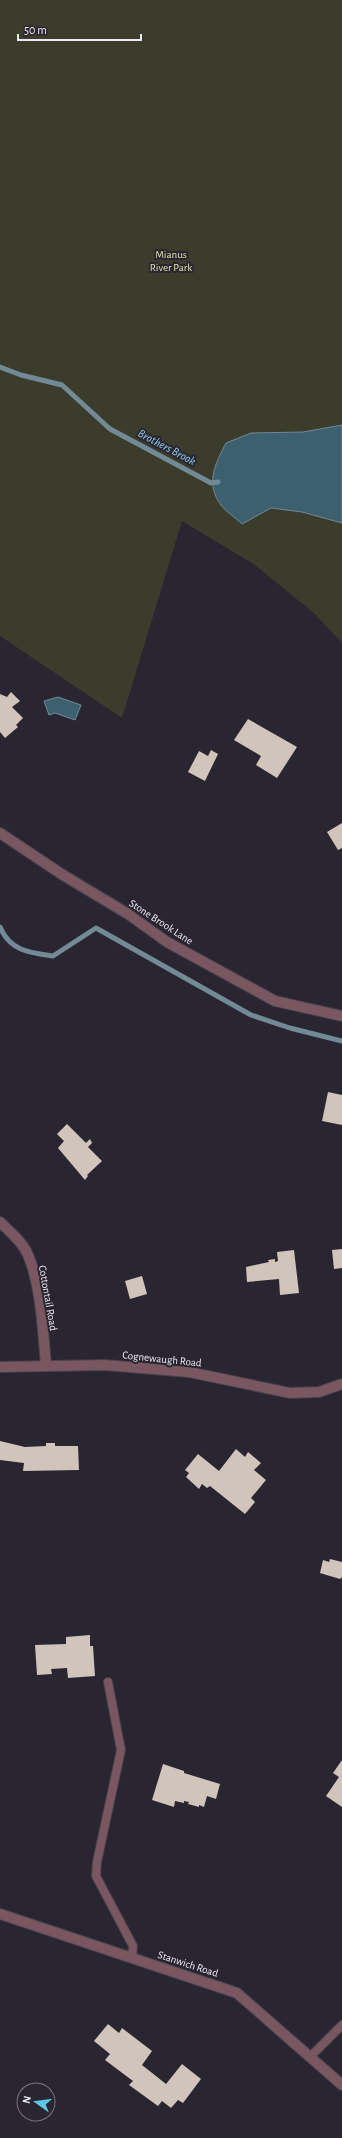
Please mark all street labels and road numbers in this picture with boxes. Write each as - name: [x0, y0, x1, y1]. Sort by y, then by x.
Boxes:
- street label: Stone Brook Lane: [127, 897, 195, 947]
- street label: Cottontail Road: [37, 1264, 59, 1332]
- street label: Cognewaugh Road: [122, 1349, 203, 1369]
- street label: Stanwich Road: [156, 1949, 220, 1979]

